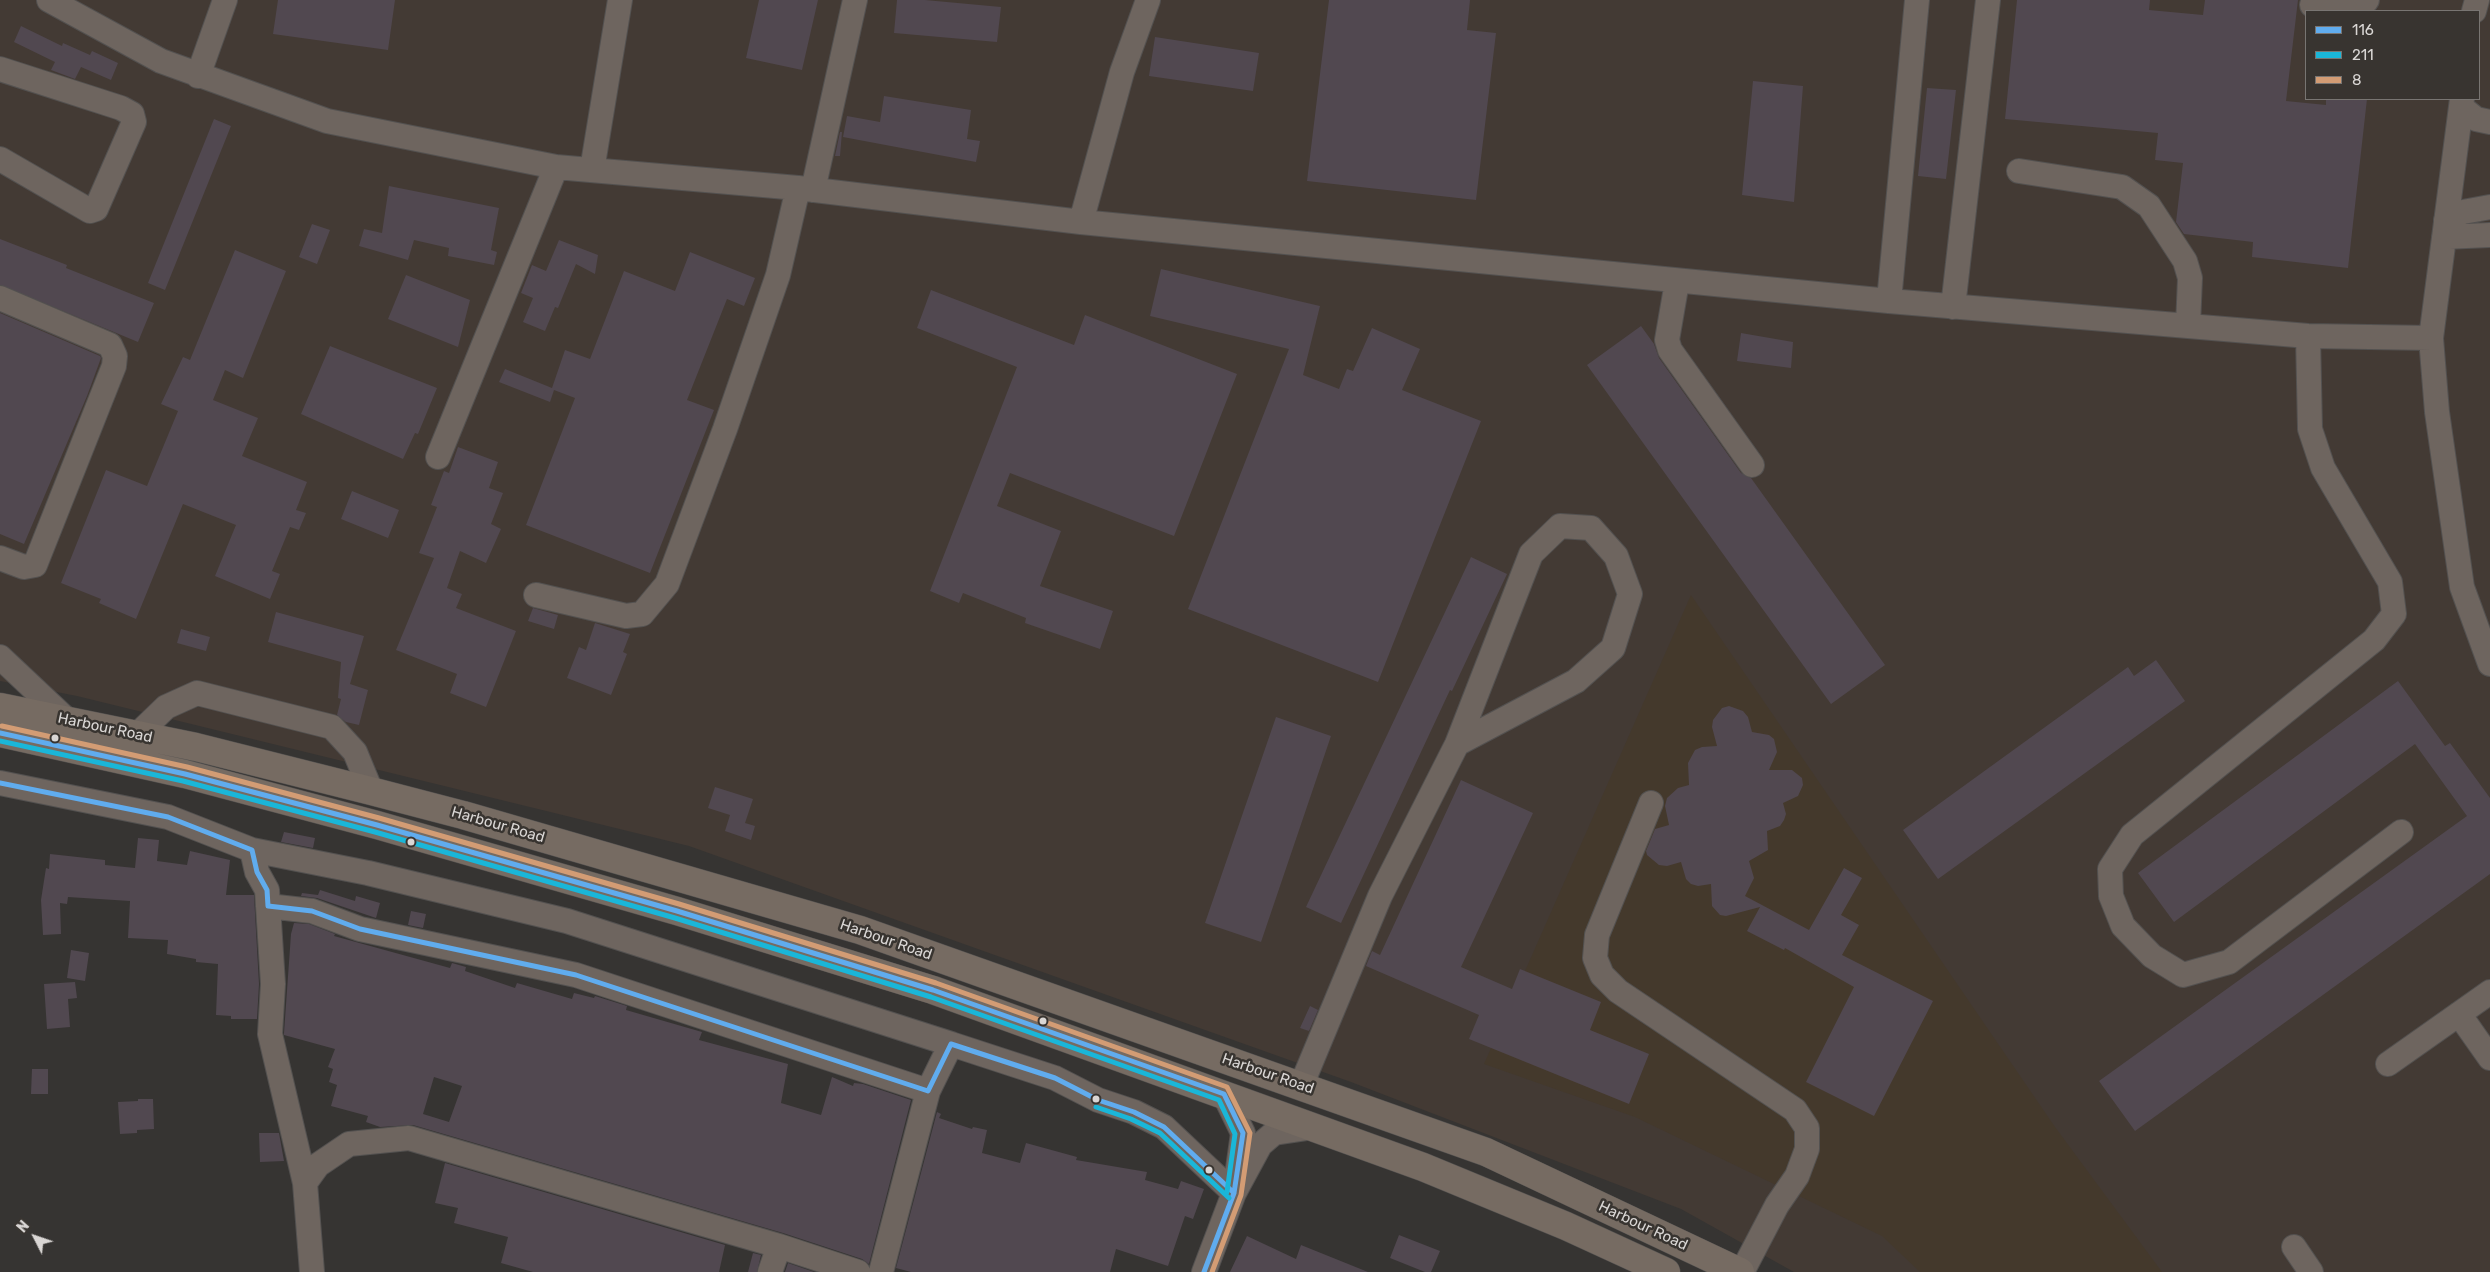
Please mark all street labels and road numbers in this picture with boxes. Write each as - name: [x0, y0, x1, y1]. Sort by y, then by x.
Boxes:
- street label: Harbour Road: [56, 709, 154, 747]
- street label: Harbour Road: [449, 803, 547, 847]
- street label: Harbour Road: [838, 916, 934, 964]
- street label: Harbour Road: [1220, 1050, 1316, 1098]
- street label: Harbour Road: [1596, 1198, 1690, 1254]

